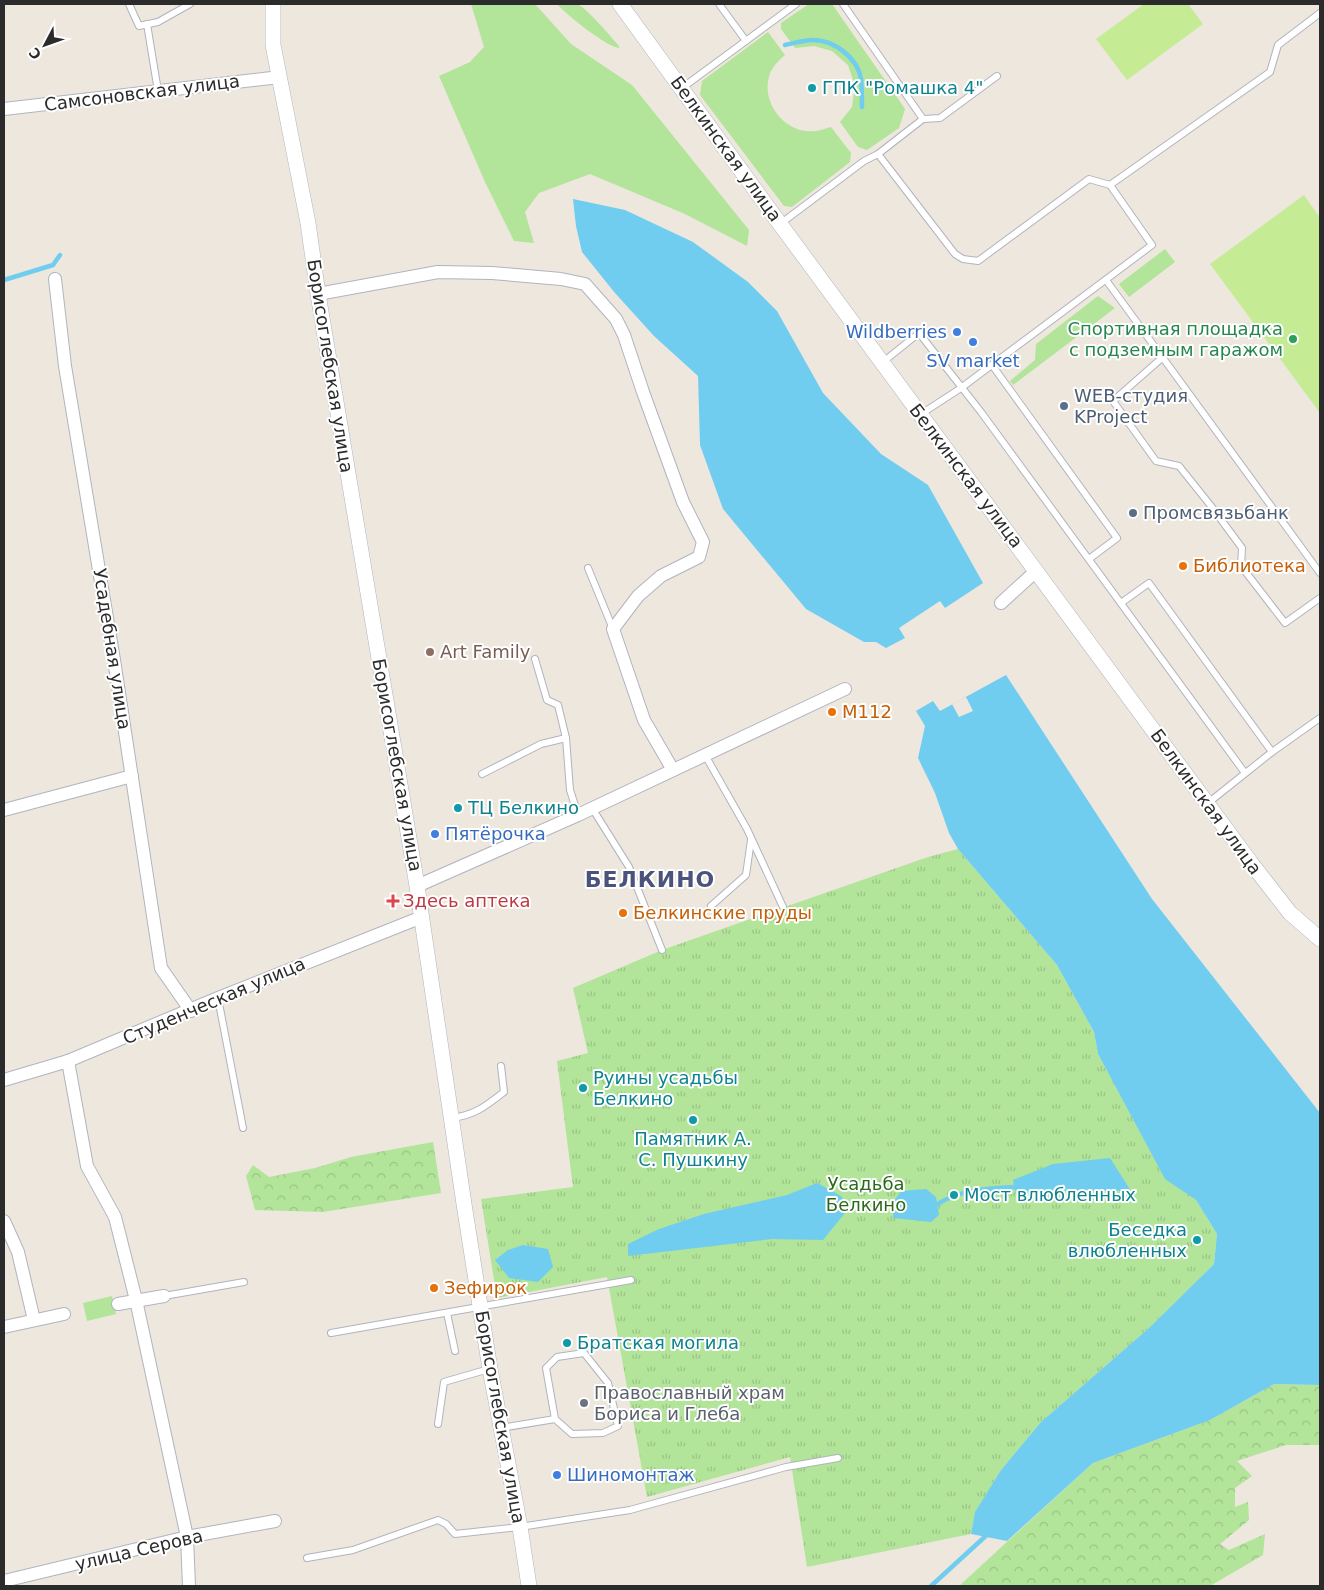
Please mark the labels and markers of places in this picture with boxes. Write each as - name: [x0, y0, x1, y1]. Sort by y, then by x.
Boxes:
- place label: ГПК "Ромашка 4": [822, 77, 984, 98]
- marker: ГПК "Ромашка 4": [806, 82, 818, 94]
- place label: Спортивная площадка с подземным гаражом: [1067, 318, 1283, 360]
- place label: Wildberries: [846, 321, 947, 342]
- marker: Wildberries: [951, 326, 963, 338]
- marker: Спортивная площадка с подземным гаражом: [1287, 333, 1299, 345]
- marker: SV market: [967, 336, 979, 348]
- place label: SV market: [926, 350, 1020, 371]
- place label: WEB-студия KProject: [1074, 385, 1188, 427]
- marker: WEB-студия KProject: [1058, 400, 1070, 412]
- place label: Промсвязьбанк: [1143, 502, 1289, 523]
- marker: Промсвязьбанк: [1127, 507, 1139, 519]
- place label: Библиотека: [1193, 555, 1306, 576]
- marker: Библиотека: [1177, 560, 1189, 572]
- place label: Art Family: [440, 641, 531, 662]
- marker: Art Family: [424, 646, 436, 658]
- place label: М112: [842, 701, 892, 722]
- marker: М112: [826, 706, 838, 718]
- place label: ТЦ Белкино: [467, 797, 579, 818]
- marker: ТЦ Белкино: [452, 802, 464, 814]
- place label: Пятёрочка: [445, 823, 546, 844]
- marker: Пятёрочка: [429, 828, 441, 840]
- place label: Здесь аптека: [403, 890, 531, 911]
- marker: Здесь аптека: [387, 895, 399, 907]
- place label: Белкинские пруды: [633, 902, 812, 923]
- marker: Белкинские пруды: [617, 907, 629, 919]
- place label: Руины усадьбы Белкино: [593, 1067, 738, 1109]
- marker: Руины усадьбы Белкино: [577, 1082, 589, 1094]
- marker: Памятник А. С. Пушкину: [687, 1114, 699, 1126]
- place label: Памятник А. С. Пушкину: [634, 1128, 752, 1170]
- place label: Мост влюбленных: [964, 1184, 1136, 1205]
- marker: Мост влюбленных: [948, 1189, 960, 1201]
- place label: Беседка влюбленных: [1068, 1219, 1187, 1261]
- marker: Беседка влюбленных: [1191, 1234, 1203, 1246]
- place label: Зефирок: [444, 1277, 527, 1298]
- marker: Зефирок: [428, 1282, 440, 1294]
- place label: Братская могила: [577, 1332, 739, 1353]
- marker: Братская могила: [561, 1337, 573, 1349]
- place label: Православный храм Бориса и Глеба: [594, 1382, 785, 1424]
- marker: Православный храм Бориса и Глеба: [578, 1397, 590, 1409]
- place label: Шиномонтаж: [567, 1464, 695, 1485]
- marker: Шиномонтаж: [551, 1469, 563, 1481]

